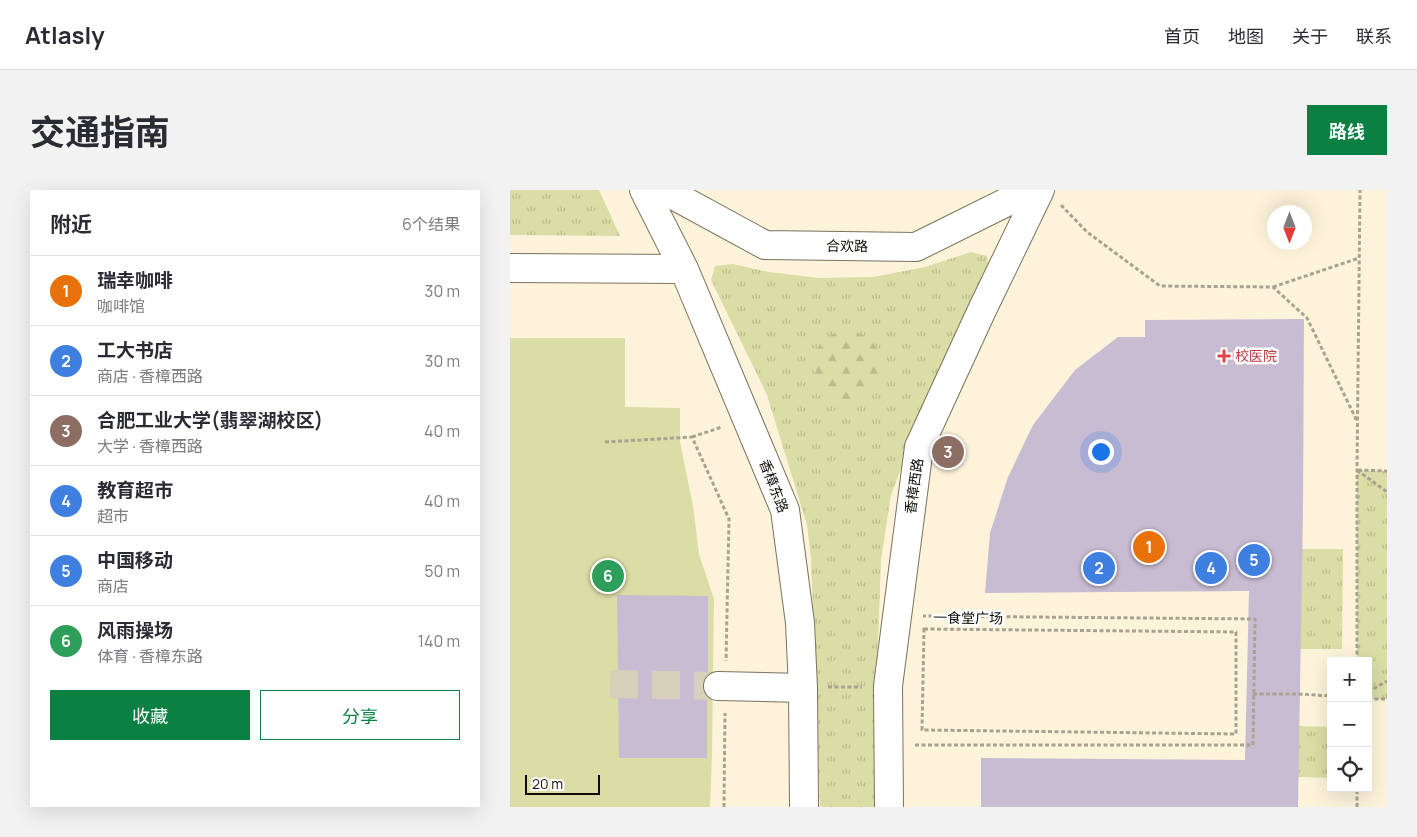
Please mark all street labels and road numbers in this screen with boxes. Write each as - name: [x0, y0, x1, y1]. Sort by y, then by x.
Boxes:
- street label: 合欢路: [826, 236, 868, 255]
- street label: 香樟东路: [756, 456, 793, 515]
- street label: 香樟西路: [900, 457, 927, 515]
- street label: 一食堂广场: [933, 607, 1003, 628]

